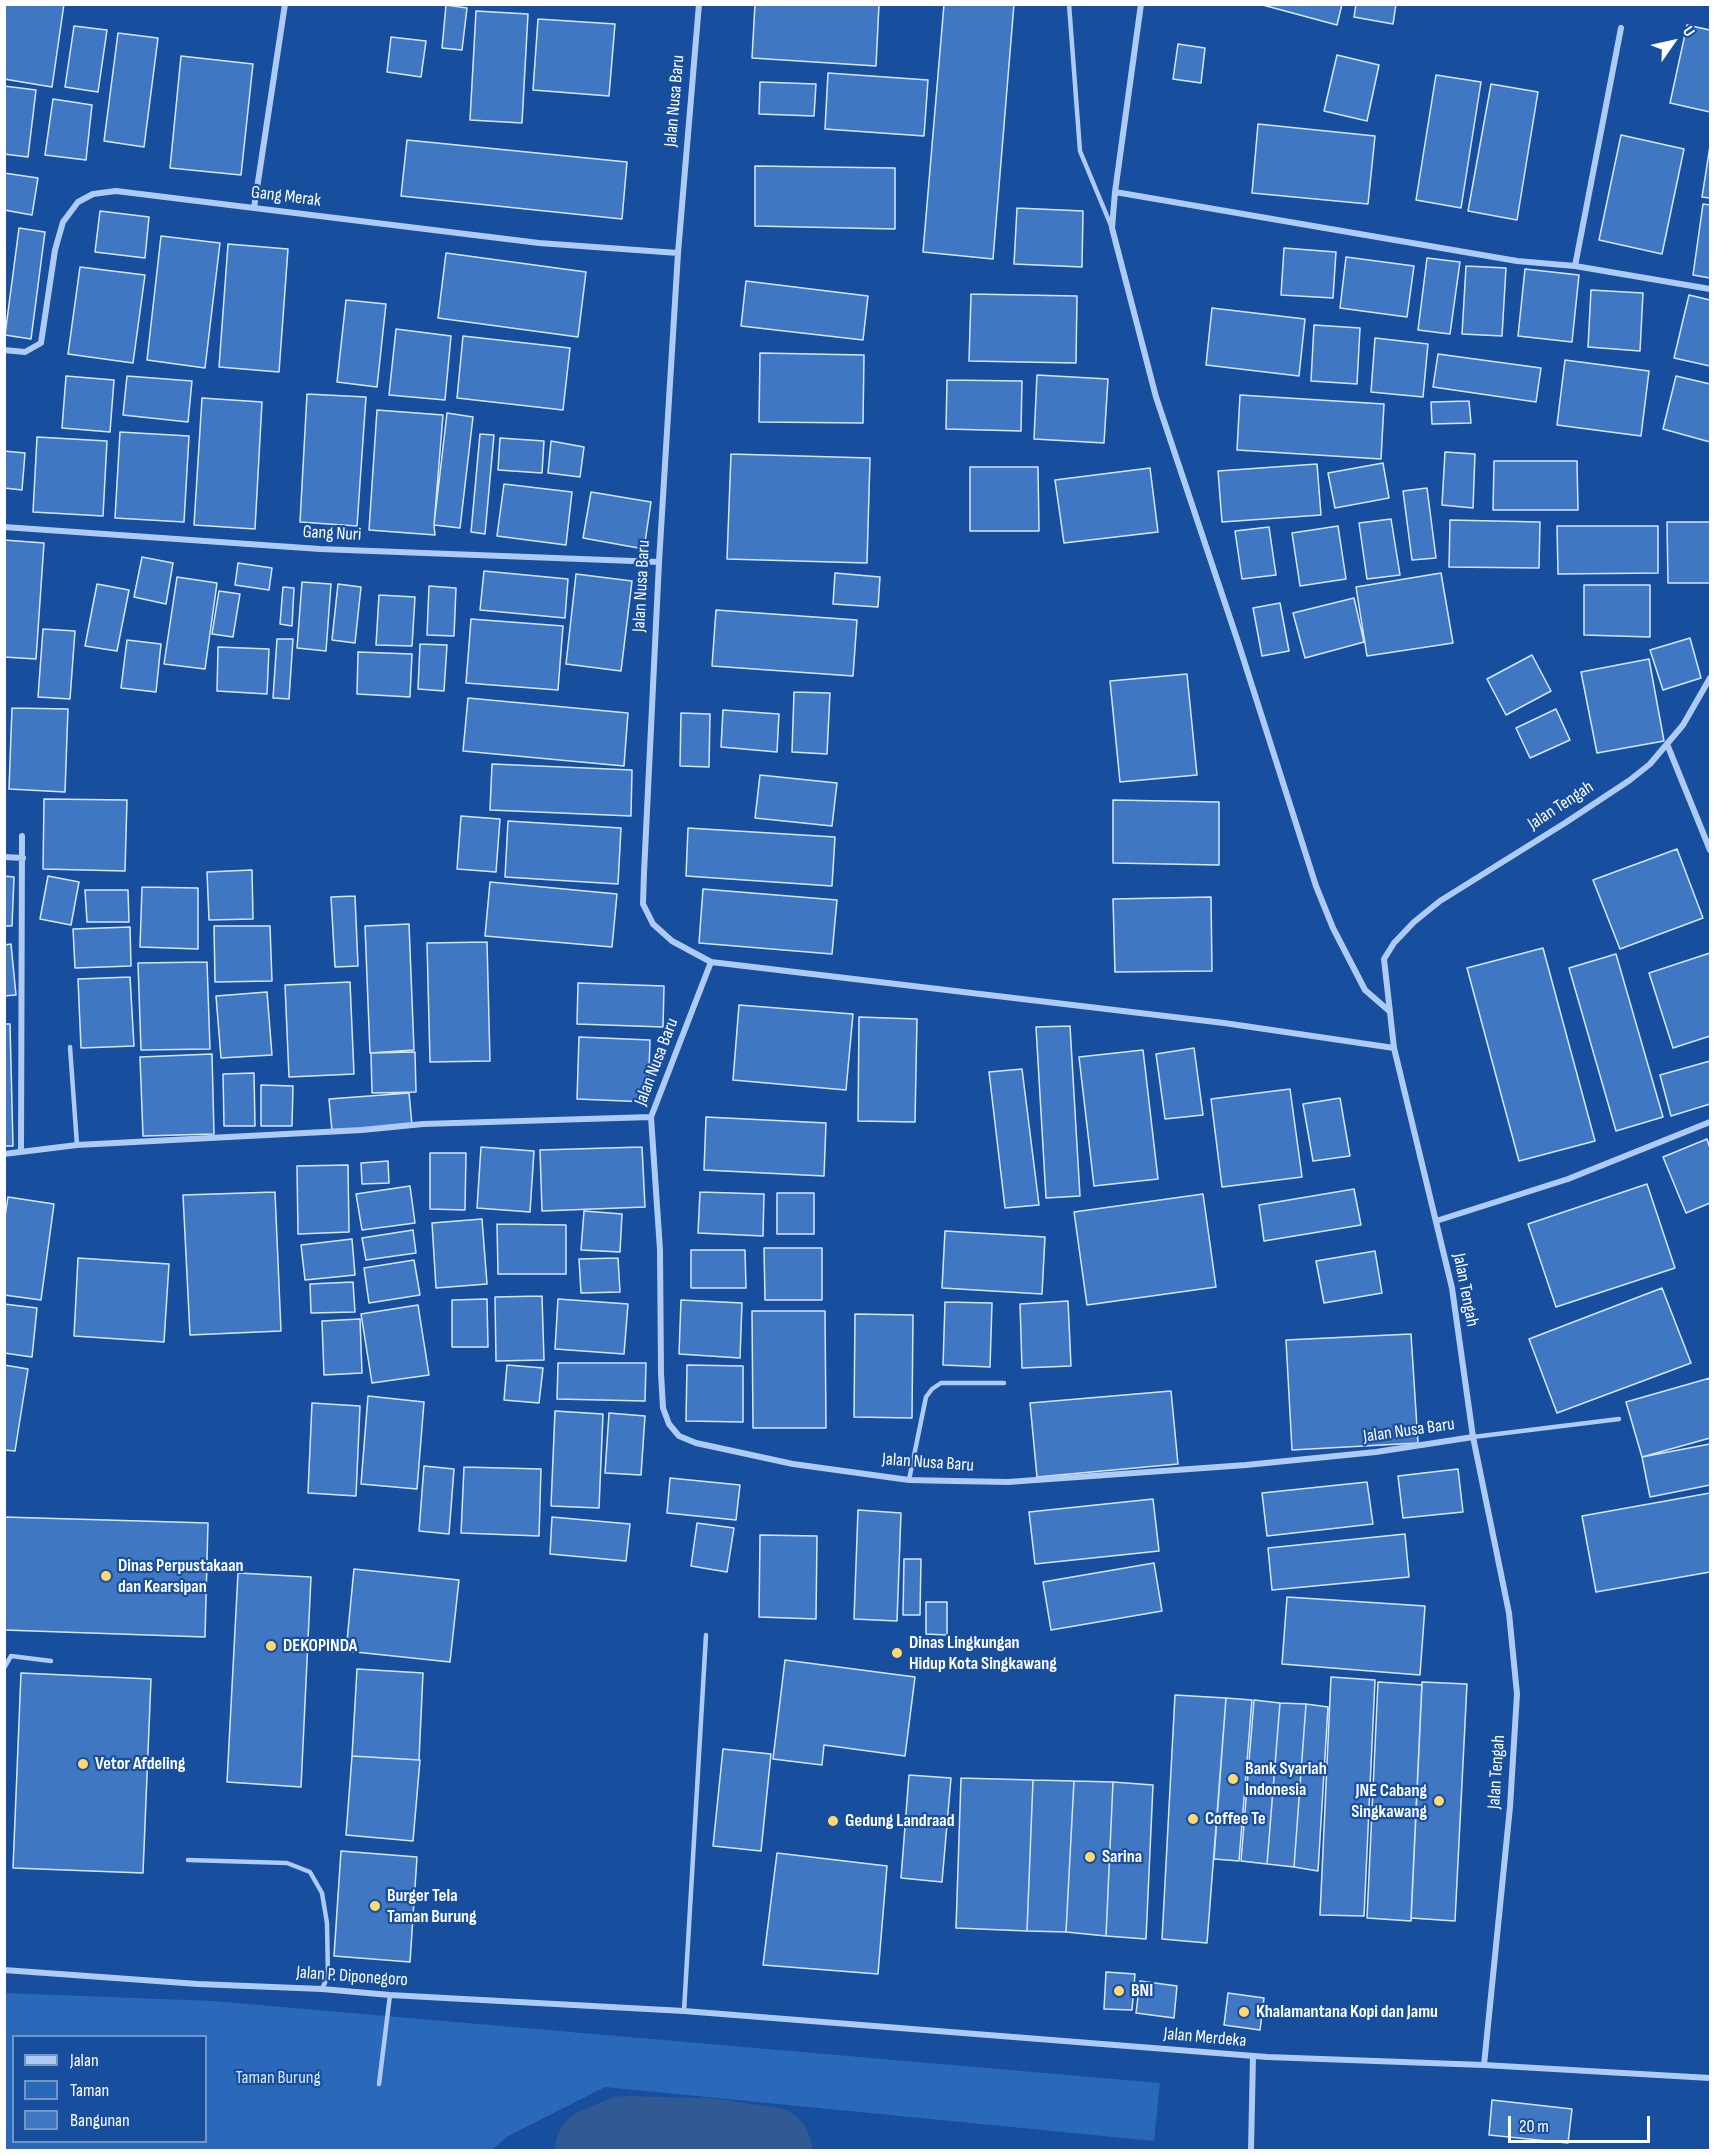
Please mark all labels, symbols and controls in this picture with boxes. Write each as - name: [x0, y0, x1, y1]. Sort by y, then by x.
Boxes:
- north arrow: [1643, 12, 1703, 72]
- text: U: [1678, 23, 1699, 40]
- street label: Jalan Nusa Baru: [660, 54, 690, 148]
- street label: Gang Merak: [250, 182, 322, 212]
- street label: Gang Nuri: [302, 522, 362, 546]
- street label: Jalan Nusa Baru: [629, 539, 655, 633]
- street label: Jalan Tengah: [1524, 777, 1598, 835]
- street label: Jalan Nusa Baru: [630, 1015, 684, 1109]
- street label: Jalan Tengah: [1447, 1252, 1483, 1328]
- street label: Jalan Nusa Baru: [1362, 1414, 1456, 1448]
- street label: Jalan Nusa Baru: [881, 1449, 975, 1477]
- place label: Dinas Perpustakaan dan Kearsipan: [118, 1555, 244, 1598]
- marker: Dinas Perpustakaan dan Kearsipan: [99, 1569, 113, 1583]
- place label: Dinas Lingkungan Hidup Kota Singkawang: [909, 1632, 1057, 1674]
- place label: DEKOPINDA: [283, 1635, 357, 1657]
- marker: DEKOPINDA: [264, 1639, 278, 1653]
- marker: Dinas Lingkungan Hidup Kota Singkawang: [890, 1646, 904, 1660]
- street label: Jalan Tengah: [1484, 1734, 1510, 1810]
- place label: Vetor Afdeling: [95, 1753, 185, 1775]
- marker: Vetor Afdeling: [76, 1757, 90, 1771]
- place label: Bank Syariah Indonesia: [1245, 1758, 1327, 1800]
- marker: Bank Syariah Indonesia: [1226, 1772, 1240, 1786]
- place label: JNE Cabang Singkawang: [1351, 1780, 1427, 1822]
- marker: JNE Cabang Singkawang: [1432, 1794, 1446, 1808]
- place label: Coffee Te: [1205, 1808, 1266, 1830]
- place label: Gedung Landraad: [845, 1810, 955, 1832]
- marker: Coffee Te: [1186, 1812, 1200, 1826]
- marker: Gedung Landraad: [826, 1814, 840, 1828]
- place label: Sarina: [1102, 1846, 1142, 1868]
- marker: Sarina: [1083, 1850, 1097, 1864]
- place label: Burger Tela Taman Burung: [387, 1885, 477, 1928]
- marker: Burger Tela Taman Burung: [368, 1899, 382, 1913]
- street label: Jalan P. Diponegoro: [295, 1962, 409, 1992]
- place label: BNI: [1131, 1980, 1153, 2002]
- marker: BNI: [1112, 1984, 1126, 1998]
- place label: Khalamantana Kopi dan Jamu: [1256, 2001, 1438, 2023]
- marker: Khalamantana Kopi dan Jamu: [1237, 2005, 1251, 2019]
- street label: Jalan Merdeka: [1163, 2024, 1247, 2052]
- legend: [12, 2035, 207, 2143]
- text: Jalan: [70, 2050, 99, 2071]
- park label: Taman Burung: [235, 2067, 321, 2089]
- text: Taman: [70, 2080, 109, 2101]
- scale bar: [1511, 2104, 1654, 2142]
- text: Bangunan: [70, 2110, 130, 2131]
- text: 20 m: [1519, 2116, 1549, 2137]

